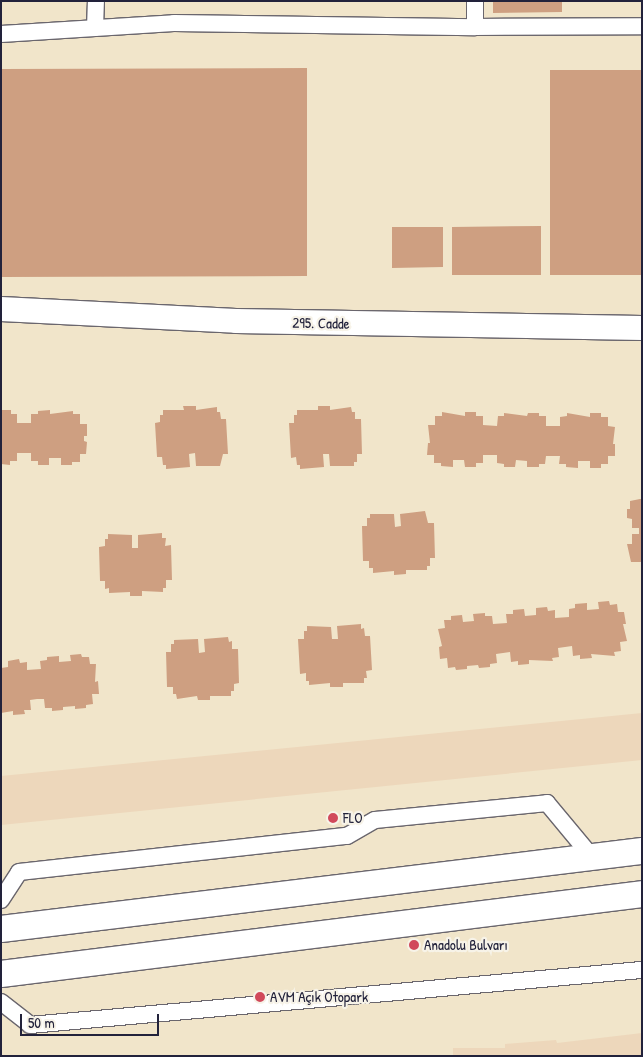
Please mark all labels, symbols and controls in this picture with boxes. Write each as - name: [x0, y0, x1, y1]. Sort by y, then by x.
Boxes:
- street label: 295. Cadde: [292, 314, 350, 332]
- place label: FLO: [343, 809, 363, 827]
- marker: FLO: [327, 812, 339, 824]
- place label: Anadolu Bulvarı: [424, 936, 508, 954]
- marker: Anadolu Bulvarı: [408, 939, 420, 951]
- place label: AVM Açık Otopark: [270, 988, 368, 1006]
- marker: AVM Açık Otopark: [254, 991, 266, 1003]
- scale bar: [22, 1004, 161, 1036]
- text: 50 m: [28, 1012, 55, 1033]

